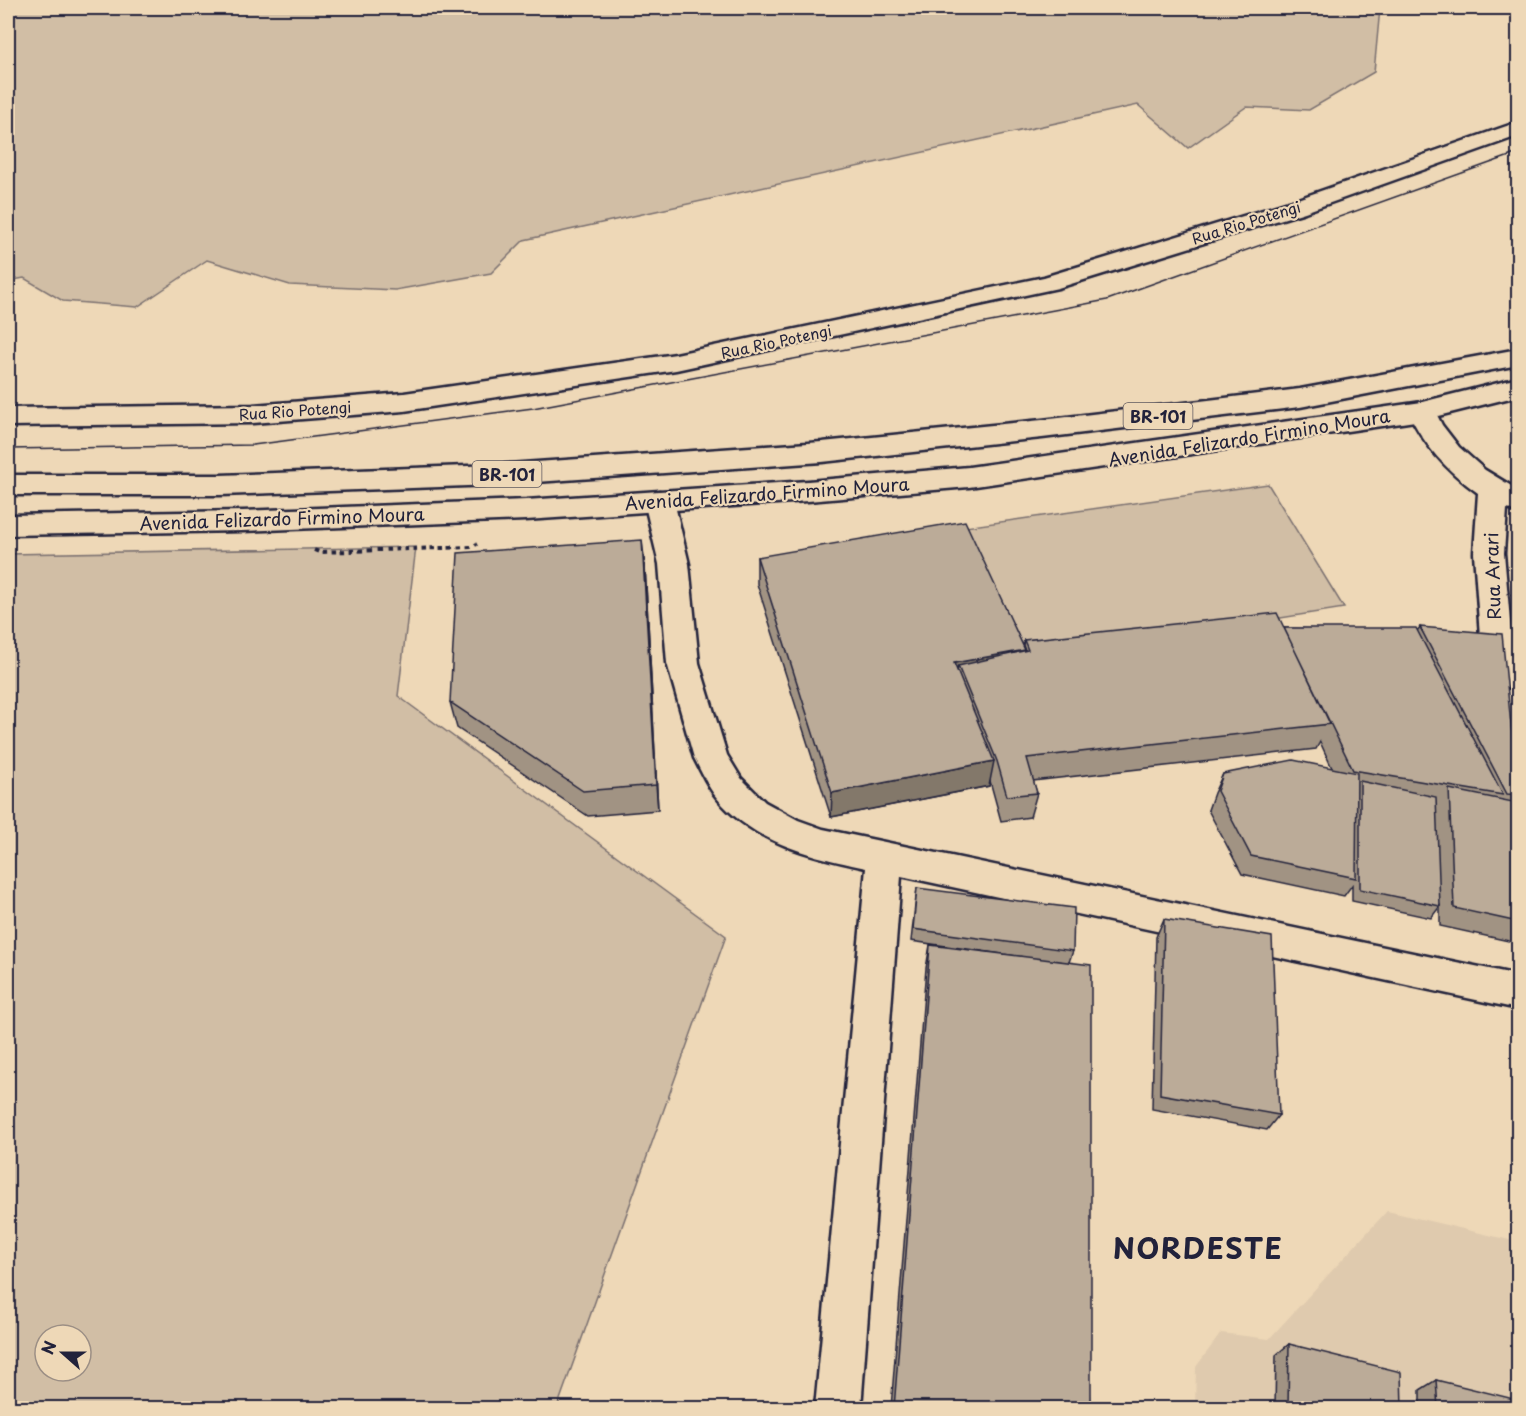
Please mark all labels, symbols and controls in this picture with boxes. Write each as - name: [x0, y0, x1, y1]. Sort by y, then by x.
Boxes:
- street label: Rua Rio Potengi: [1189, 195, 1303, 249]
- street label: Rua Rio Potengi: [718, 318, 834, 364]
- street label: Rua Rio Potengi: [238, 395, 352, 425]
- street label: Avenida Felizardo Firmino Moura: [1106, 401, 1392, 473]
- road number: BR-101: [1124, 403, 1192, 429]
- road number: BR-101: [472, 461, 542, 487]
- street label: Avenida Felizardo Firmino Moura: [624, 470, 910, 516]
- street label: Avenida Felizardo Firmino Moura: [139, 500, 425, 536]
- street label: Rua Arari: [1477, 532, 1507, 620]
- district label: NORDESTE: [1113, 1226, 1283, 1269]
- north arrow: [33, 1323, 93, 1383]
- text: N: [35, 1337, 62, 1357]

